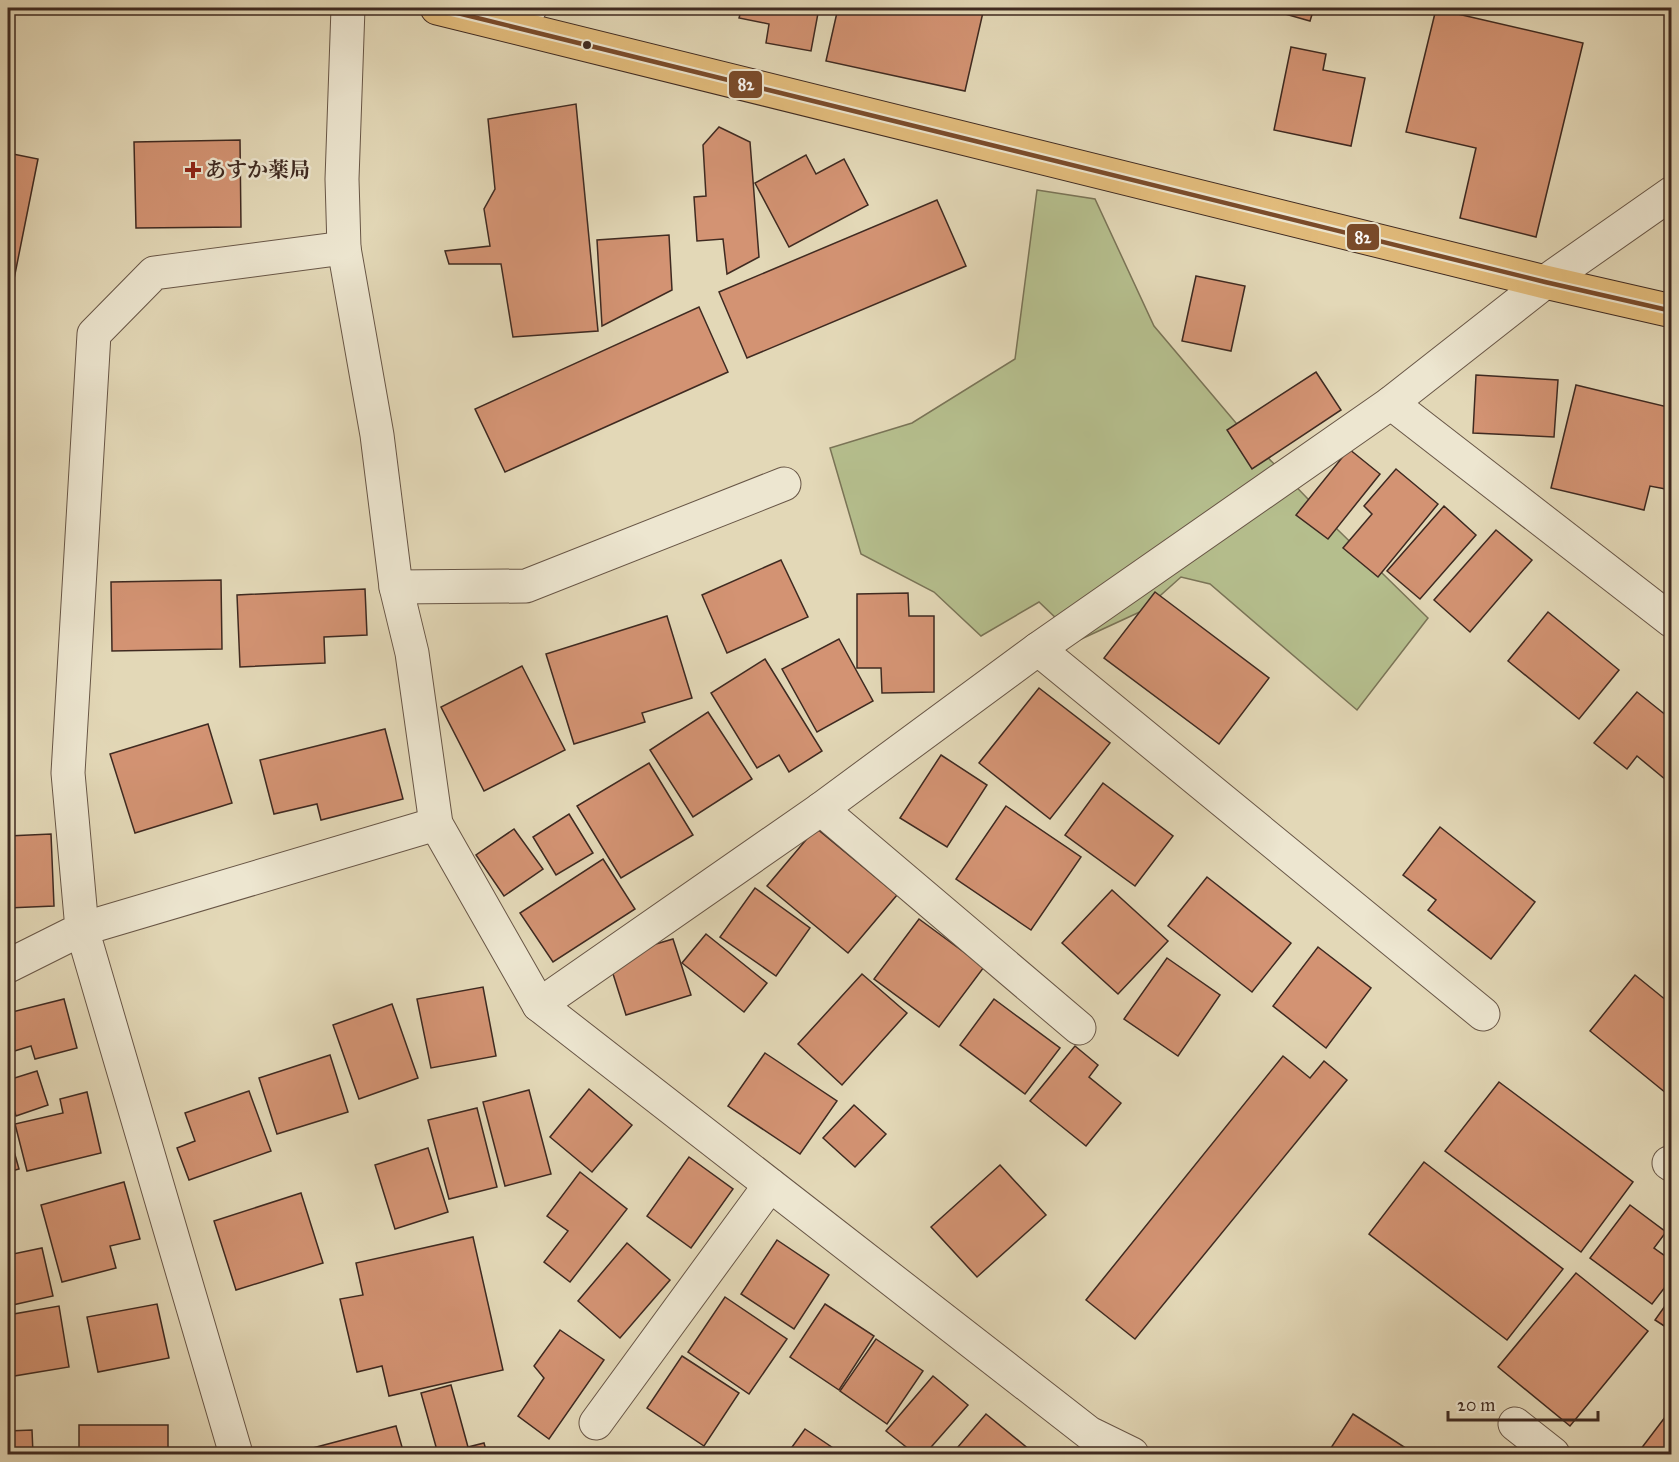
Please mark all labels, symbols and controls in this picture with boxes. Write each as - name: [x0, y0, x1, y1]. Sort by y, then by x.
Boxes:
- unlabelled marker: [581, 39, 593, 51]
- line badge: 82: [728, 70, 763, 99]
- text: 82: [738, 75, 755, 94]
- place label: あすか薬局: [205, 157, 310, 183]
- marker: あすか薬局: [186, 163, 200, 177]
- line badge: 82: [1346, 223, 1380, 251]
- text: 82: [1355, 228, 1372, 247]
- scale bar: [1448, 1384, 1598, 1422]
- text: 20 m: [1457, 1394, 1495, 1416]

